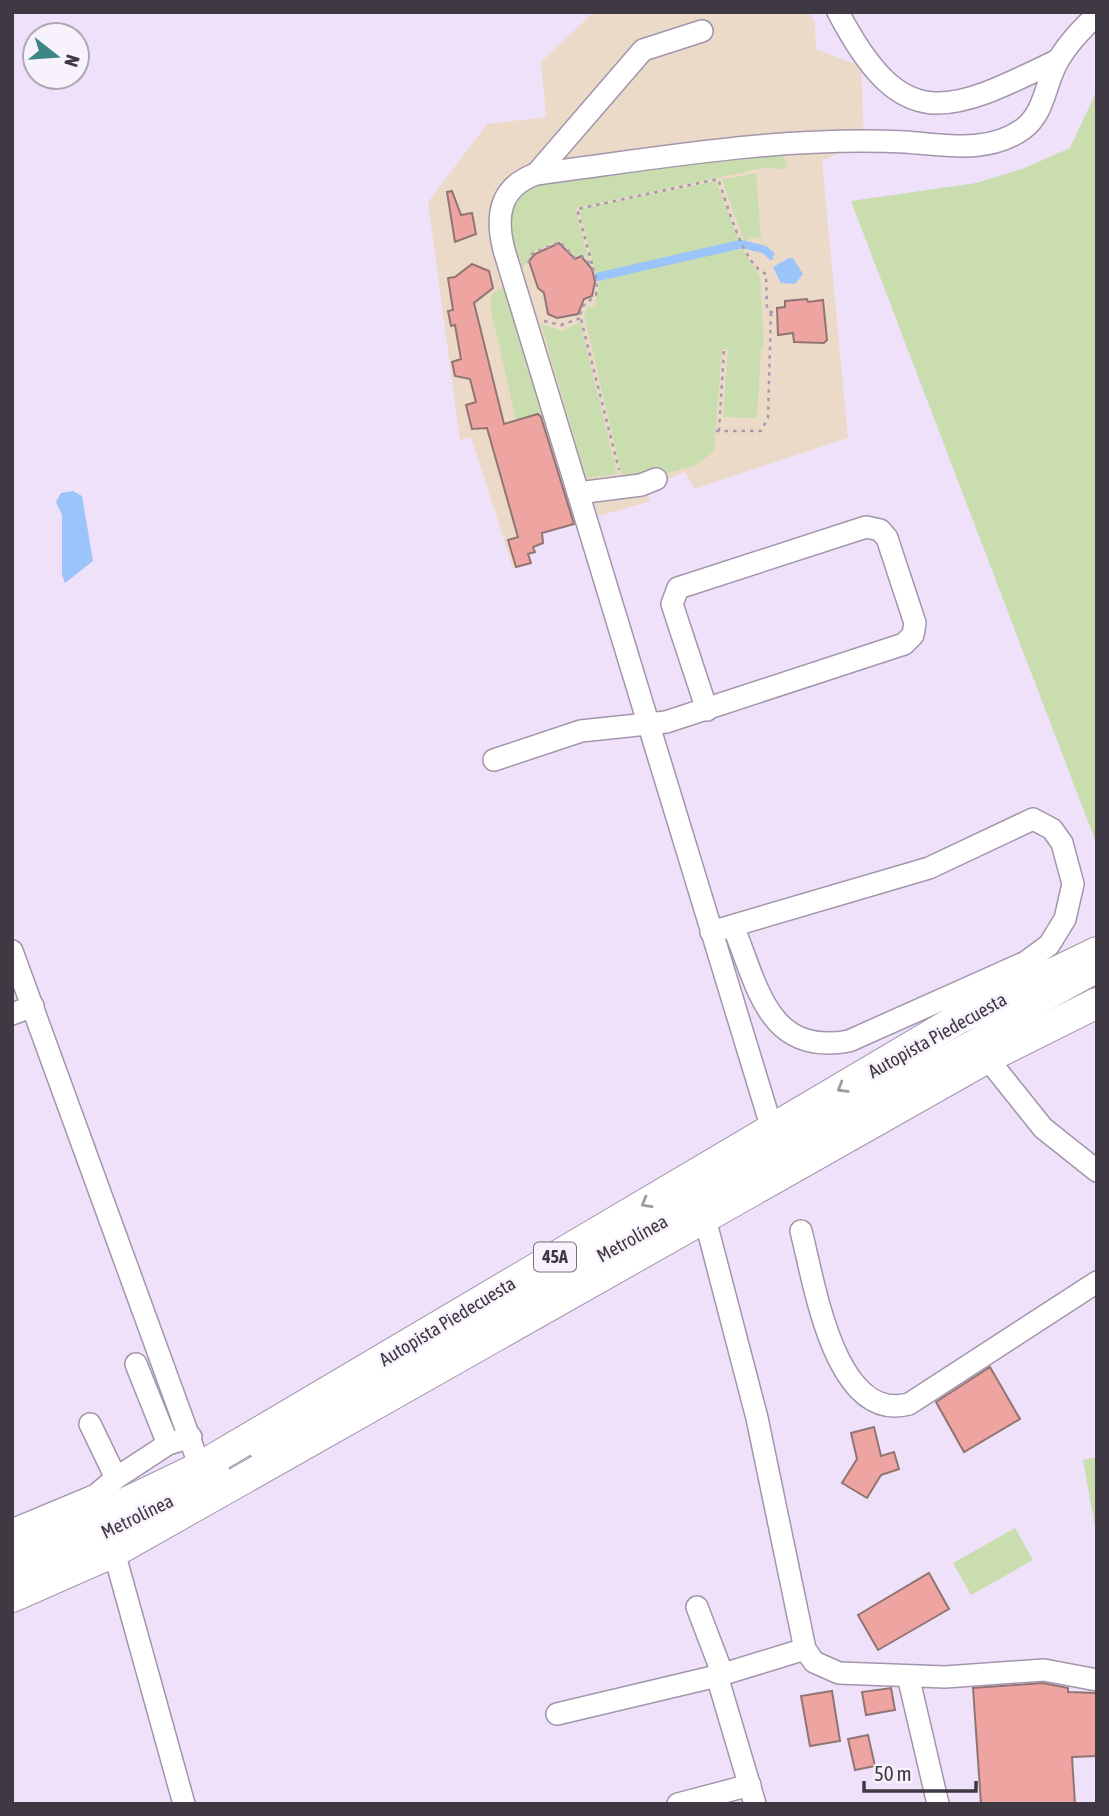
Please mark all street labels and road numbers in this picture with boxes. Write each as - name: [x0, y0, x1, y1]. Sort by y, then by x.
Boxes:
- street label: Autopista Piedecuesta: [864, 988, 1010, 1082]
- street label: Metrolínea: [593, 1210, 671, 1266]
- road number: 45A: [534, 1242, 576, 1272]
- street label: Autopista Piedecuesta: [375, 1272, 519, 1370]
- street label: Metrolínea: [97, 1489, 177, 1543]

